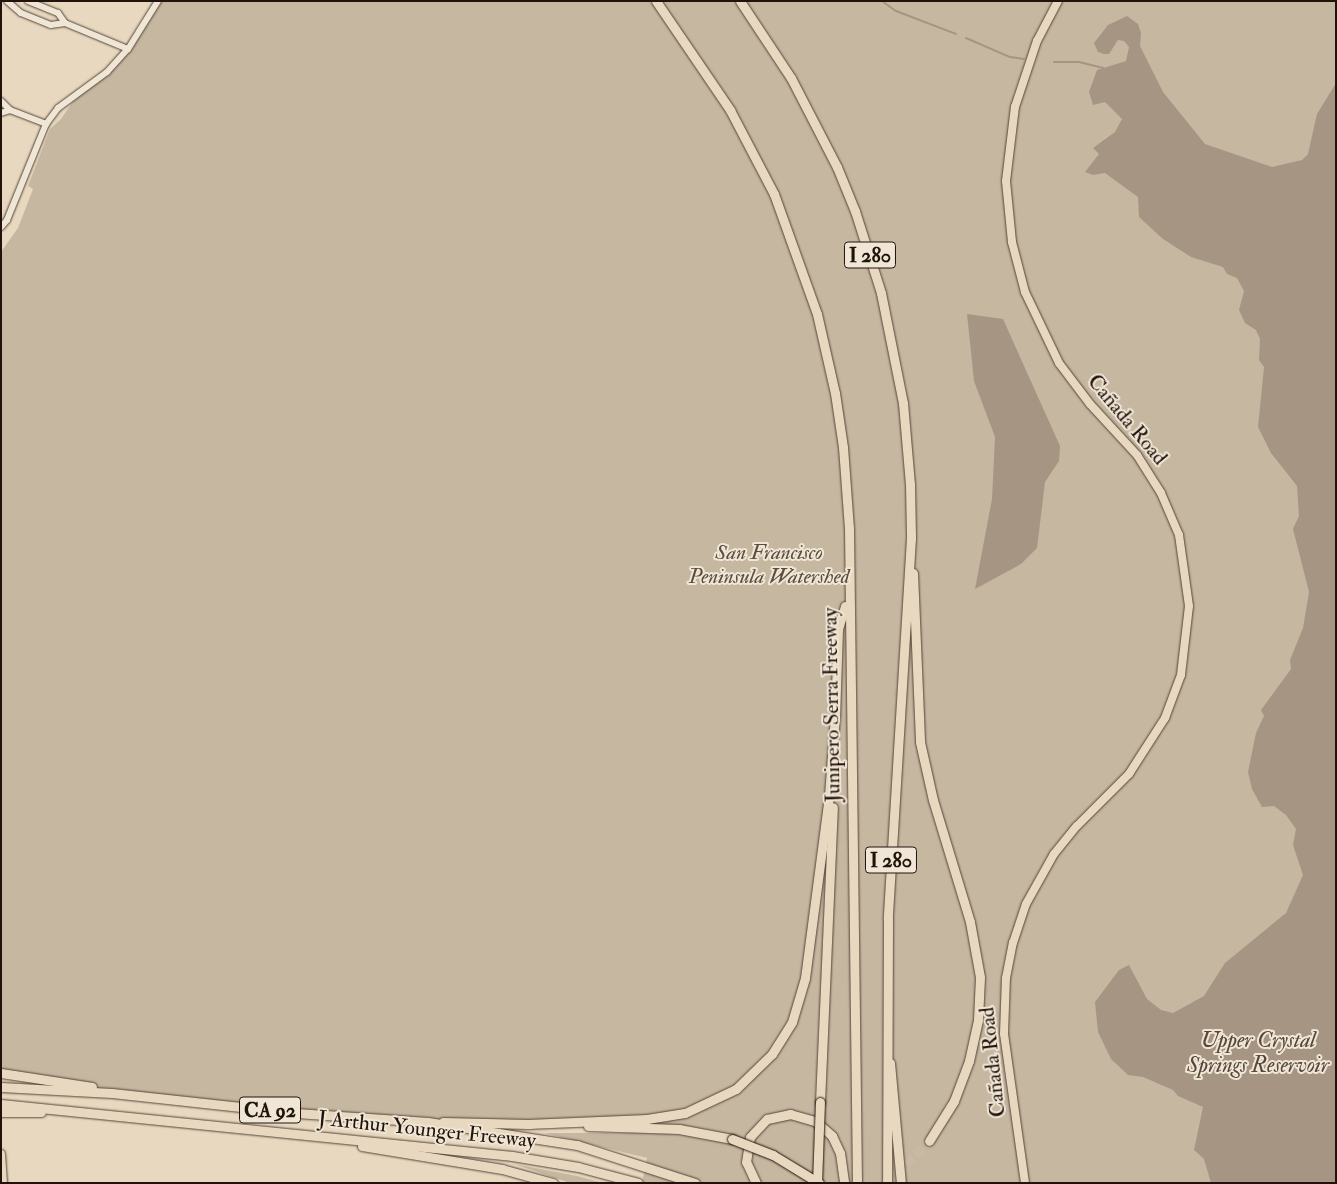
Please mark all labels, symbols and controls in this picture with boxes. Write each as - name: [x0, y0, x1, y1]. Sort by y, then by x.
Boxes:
- road number: I 280: [844, 238, 896, 272]
- street label: Cañada Road: [1082, 370, 1172, 470]
- park label: San Francisco Peninsula Watershed: [688, 540, 850, 590]
- street label: Junipero Serra Freeway: [818, 607, 846, 803]
- road number: I 280: [865, 842, 917, 878]
- street label: Cañada Road: [975, 1006, 1011, 1118]
- water label: Upper Crystal Springs Reservoir: [1187, 1027, 1329, 1078]
- road number: CA 92: [239, 1092, 301, 1128]
- street label: J Arthur Younger Freeway: [317, 1106, 537, 1154]

